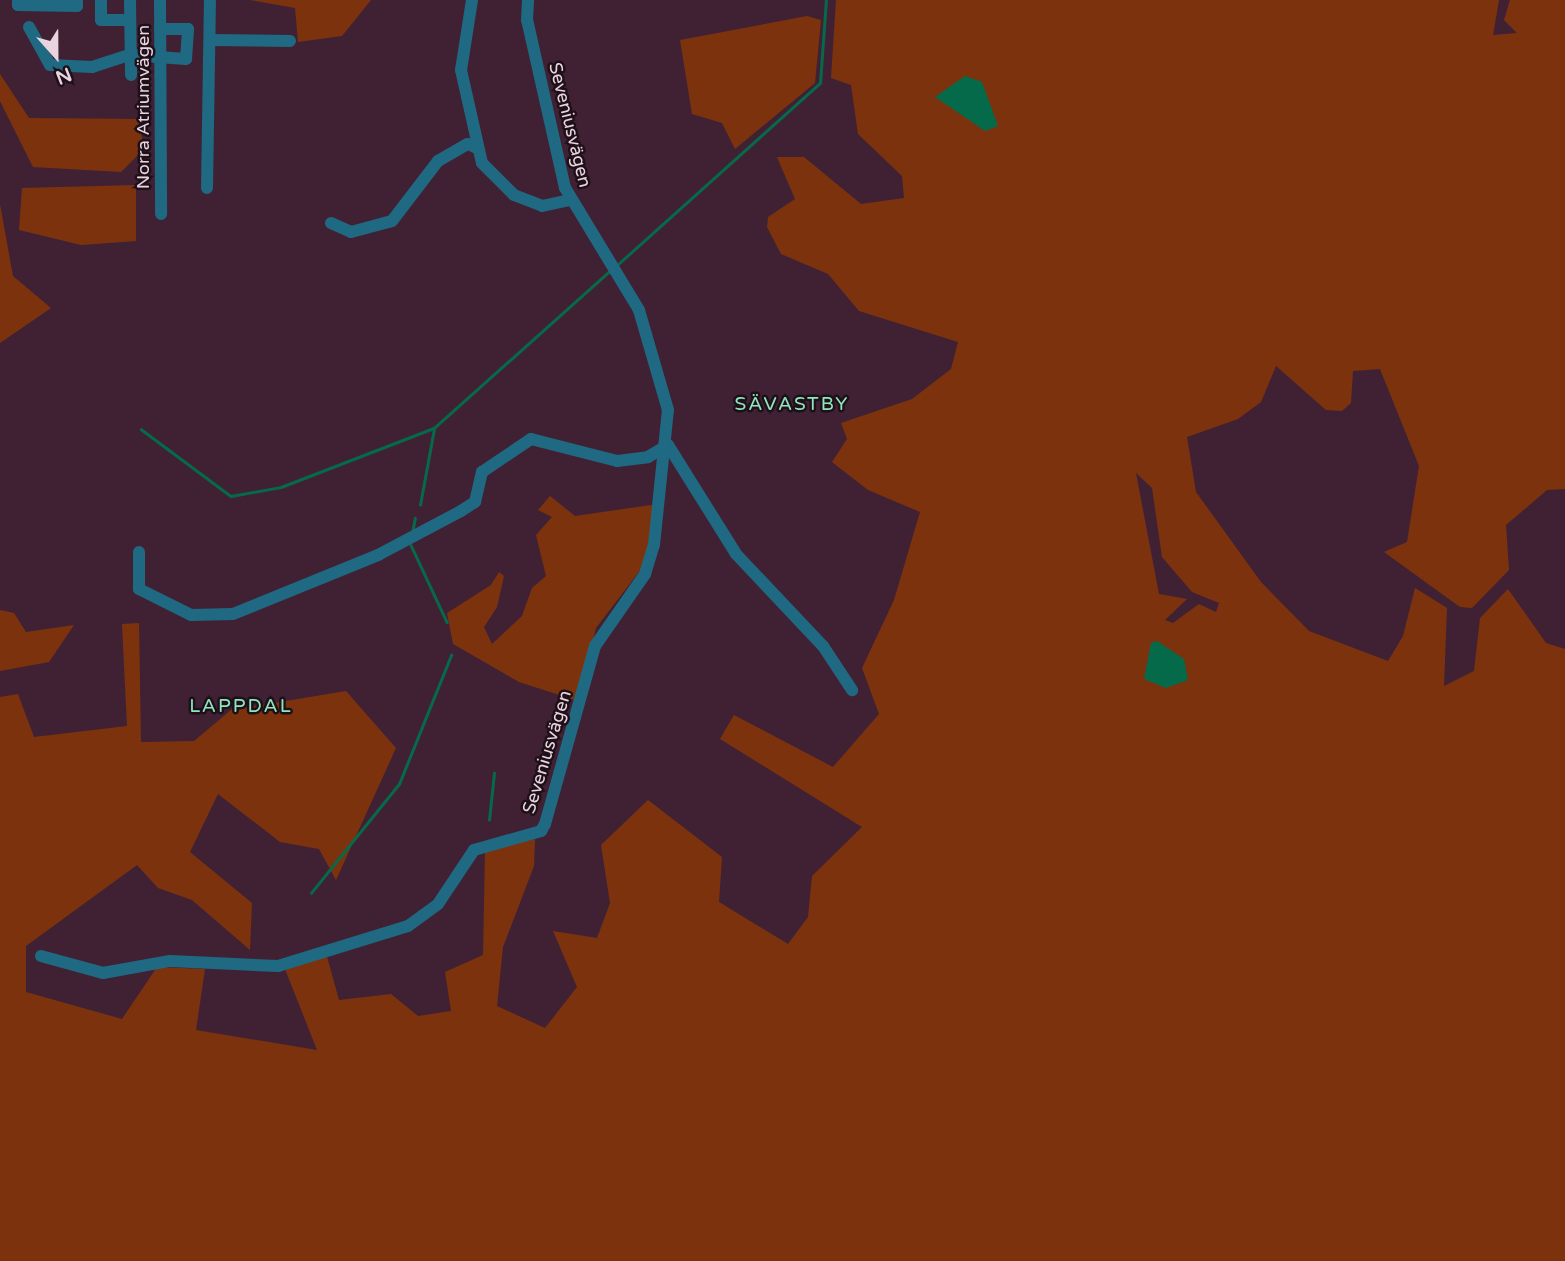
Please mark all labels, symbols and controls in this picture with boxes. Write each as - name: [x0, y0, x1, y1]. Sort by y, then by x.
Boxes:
- north arrow: [21, 21, 91, 91]
- street label: Norra Atriumvägen: [132, 25, 154, 189]
- street label: Seveniusvägen: [544, 60, 596, 190]
- text: N: [52, 63, 75, 89]
- district label: SÄVASTBY: [736, 394, 848, 416]
- street label: Seveniusvägen: [518, 688, 576, 816]
- district label: LAPPDAL: [190, 696, 292, 718]

